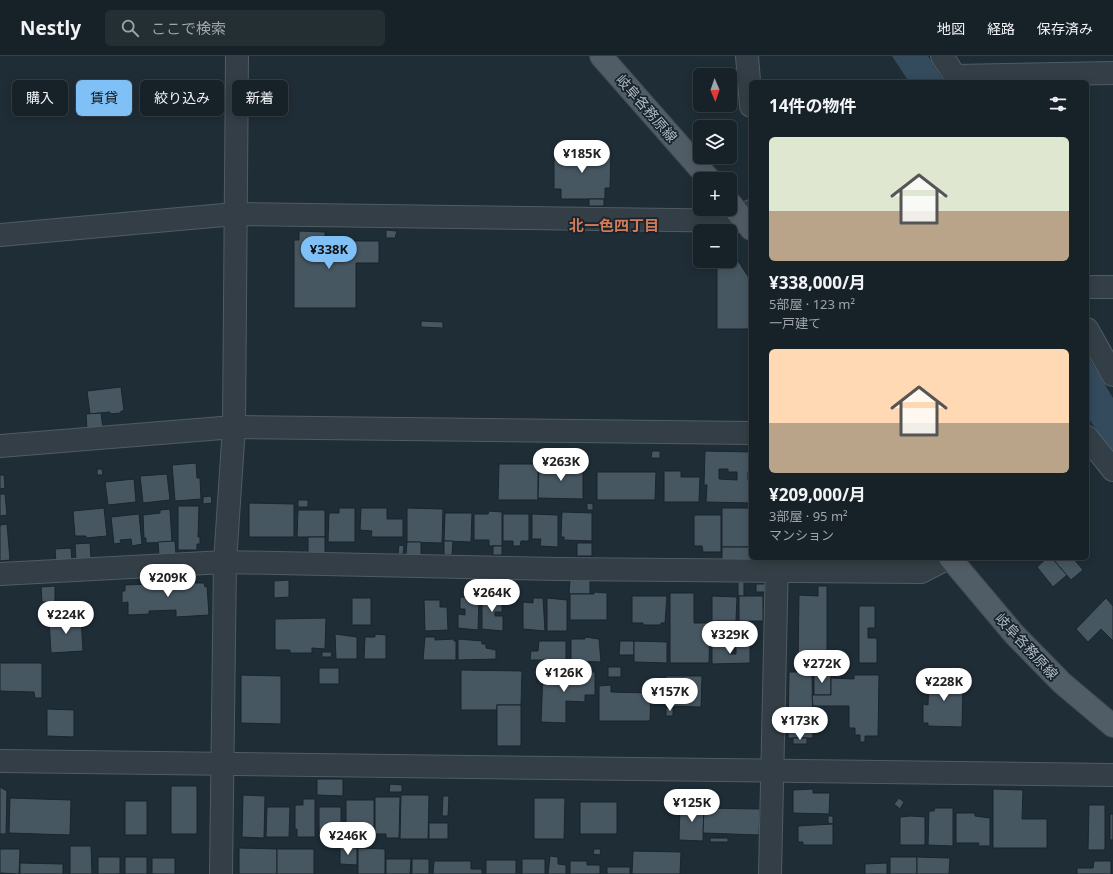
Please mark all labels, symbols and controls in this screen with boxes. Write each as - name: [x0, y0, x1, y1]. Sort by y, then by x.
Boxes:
- search box: [105, 10, 385, 46]
- text: Nestly: [20, 15, 81, 41]
- icon: search: [119, 17, 141, 39]
- text: ここで検索: [151, 18, 226, 38]
- text: 地図: [937, 19, 965, 38]
- text: 経路: [987, 19, 1015, 38]
- text: 保存済み: [1037, 19, 1093, 38]
- north arrow: [693, 68, 737, 112]
- map controls: [693, 68, 737, 268]
- street label: 岐阜各務原線: [612, 70, 682, 146]
- chip: 購入: [12, 80, 68, 116]
- chip: 賃貸: [76, 80, 132, 116]
- chip: 絞り込み: [140, 80, 224, 116]
- chip: 新着: [232, 80, 288, 116]
- icon: filters: [1047, 93, 1069, 115]
- text: 14件の物件: [769, 94, 856, 117]
- button: layers: [693, 120, 737, 164]
- pin: ¥185K: [554, 140, 610, 174]
- text: ¥185K: [563, 144, 601, 162]
- icon: home: [883, 163, 955, 235]
- button: +: [693, 172, 737, 216]
- district label: 北一色四丁目: [569, 215, 659, 235]
- button: −: [693, 224, 737, 268]
- pin: ¥338K: [301, 236, 357, 270]
- text: ¥338K: [310, 240, 348, 258]
- text: ¥338,000/月: [769, 271, 866, 294]
- text: 5部屋 · 123 m²: [769, 295, 855, 313]
- text: 一戸建て: [769, 314, 821, 332]
- icon: home: [883, 375, 955, 447]
- pin: ¥263K: [533, 448, 589, 482]
- text: ¥263K: [542, 452, 580, 470]
- text: ¥209,000/月: [769, 483, 866, 506]
- text: 3部屋 · 95 m²: [769, 507, 848, 525]
- text: マンション: [769, 526, 834, 544]
- pin: ¥209K: [140, 564, 196, 598]
- text: ¥209K: [149, 568, 187, 586]
- pin: ¥264K: [464, 579, 520, 613]
- text: ¥264K: [473, 583, 511, 601]
- pin: ¥224K: [38, 601, 94, 635]
- text: ¥224K: [47, 605, 85, 623]
- street label: 岐阜各務原線: [991, 609, 1063, 683]
- pin: ¥329K: [702, 621, 758, 655]
- text: ¥329K: [711, 625, 749, 643]
- pin: ¥272K: [794, 650, 850, 684]
- text: ¥272K: [803, 654, 841, 672]
- pin: ¥126K: [536, 659, 592, 693]
- text: ¥126K: [545, 663, 583, 681]
- pin: ¥228K: [916, 668, 972, 702]
- text: ¥228K: [925, 672, 963, 690]
- pin: ¥157K: [642, 678, 698, 712]
- text: ¥157K: [651, 682, 689, 700]
- pin: ¥173K: [772, 707, 828, 741]
- text: ¥173K: [781, 711, 819, 729]
- pin: ¥125K: [664, 789, 720, 823]
- text: ¥125K: [673, 793, 711, 811]
- pin: ¥246K: [320, 822, 376, 856]
- text: ¥246K: [329, 826, 367, 844]

